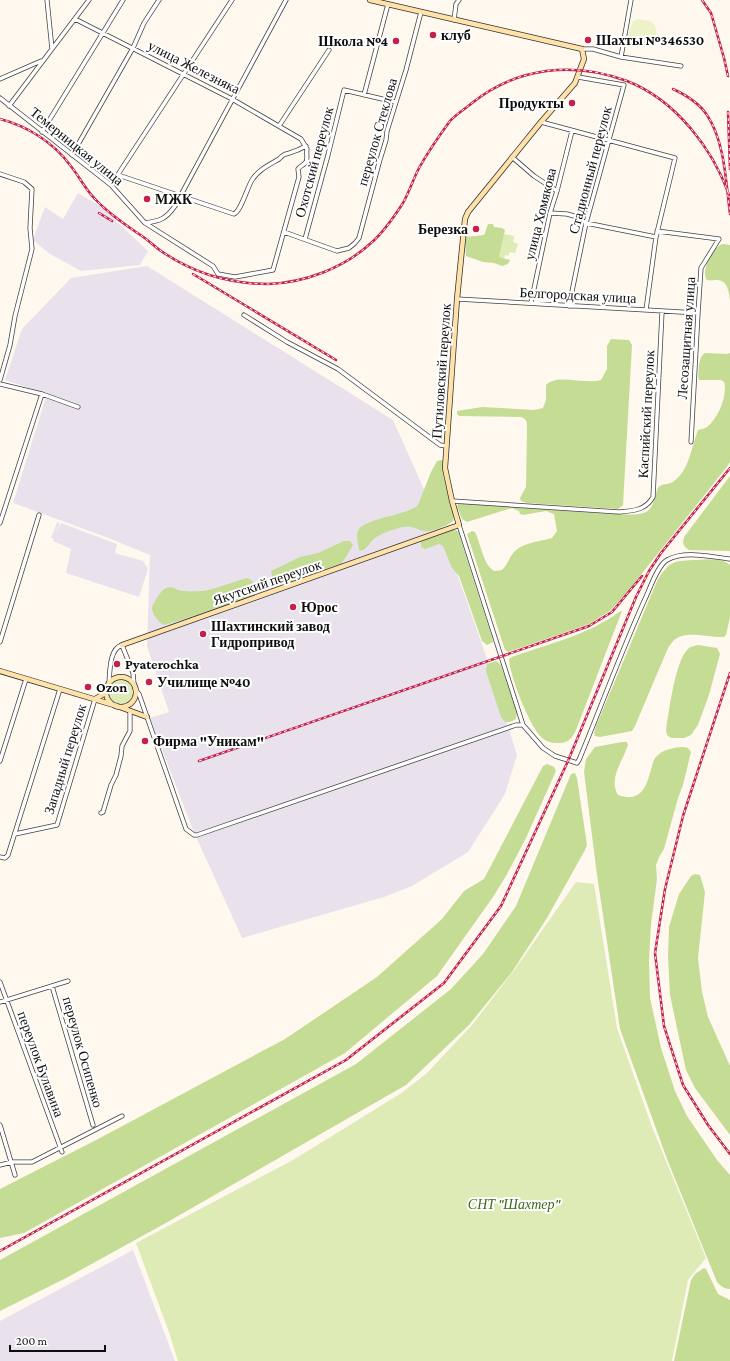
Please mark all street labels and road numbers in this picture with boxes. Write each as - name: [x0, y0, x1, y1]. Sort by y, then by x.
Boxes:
- street label: улица Железняка: [145, 37, 243, 97]
- street label: переулок Стеклова: [354, 76, 400, 188]
- street label: Темерницкая улица: [27, 104, 127, 189]
- street label: Стадионный переулок: [565, 104, 615, 236]
- street label: Охотский переулок: [292, 105, 337, 219]
- street label: улица Хомякова: [521, 166, 559, 262]
- street label: Лесозащитная улица: [674, 275, 698, 400]
- street label: Белгородская улица: [519, 284, 638, 306]
- street label: Путиловский переулок: [428, 303, 454, 439]
- street label: Каспийский переулок: [635, 349, 657, 479]
- street label: Якутский переулок: [211, 556, 323, 608]
- street label: Западный переулок: [41, 702, 89, 816]
- street label: переулок Осипенко: [60, 995, 106, 1109]
- street label: переулок Булавина: [14, 1009, 68, 1120]

